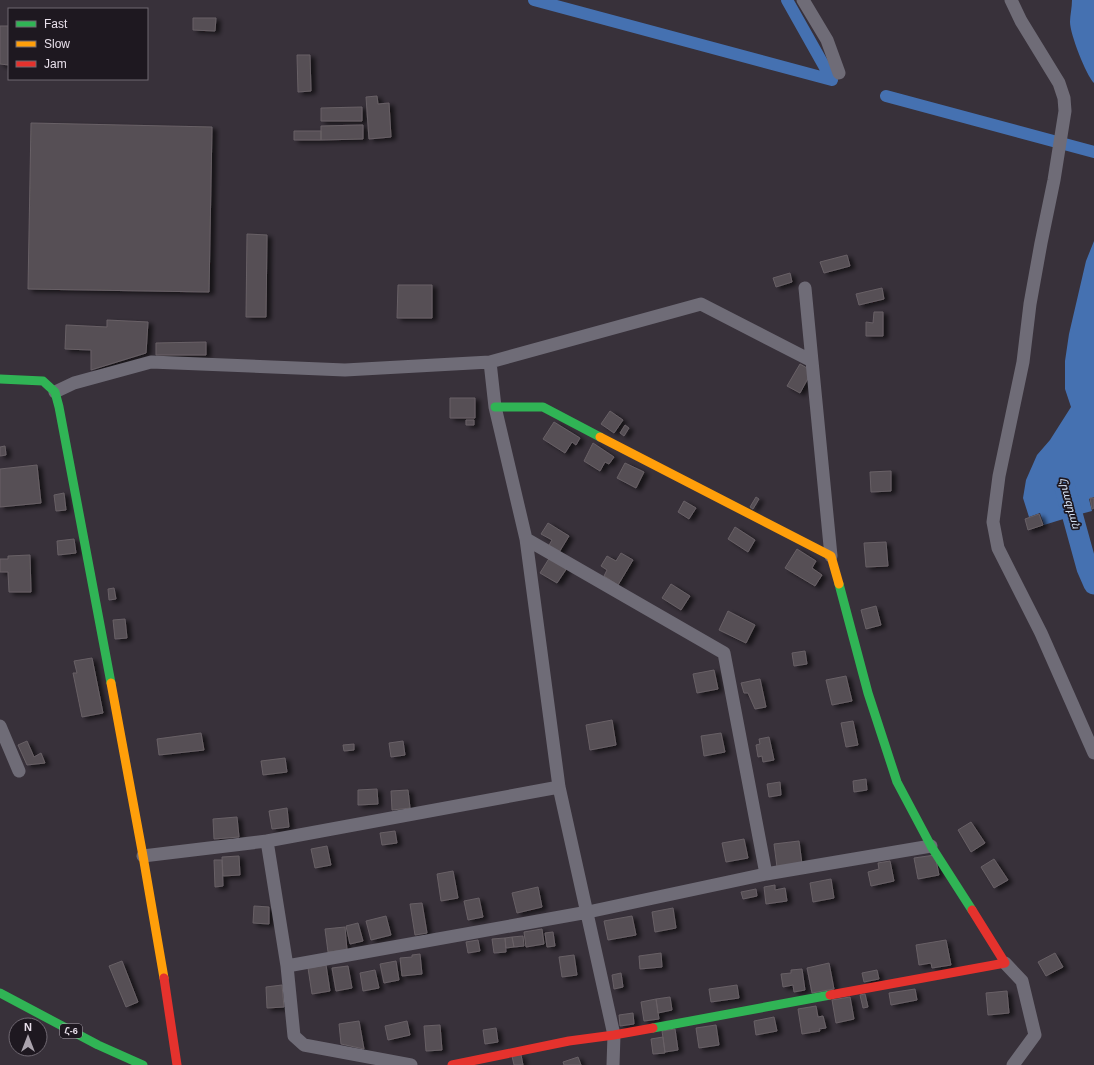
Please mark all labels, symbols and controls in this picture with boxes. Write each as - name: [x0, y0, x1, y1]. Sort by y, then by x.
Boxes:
- legend: [8, 8, 148, 80]
- text: Fast: [44, 17, 68, 31]
- text: Slow: [44, 37, 70, 51]
- text: Jam: [44, 57, 67, 71]
- water label: Հրազդան: [1056, 476, 1083, 531]
- north arrow: [8, 1017, 48, 1057]
- text: N: [24, 1021, 32, 1033]
- road number: Հ-6: [60, 1024, 82, 1038]

